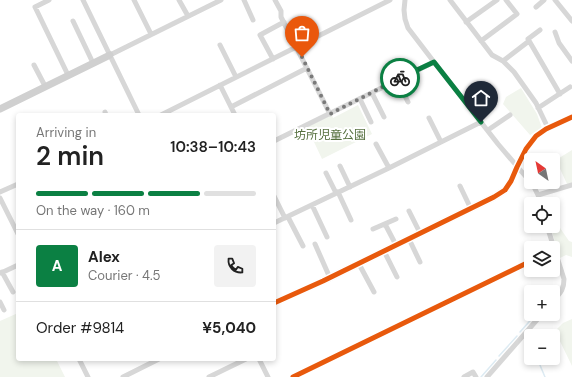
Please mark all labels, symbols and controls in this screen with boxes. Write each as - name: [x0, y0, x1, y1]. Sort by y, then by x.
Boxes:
- pin: [285, 16, 319, 57]
- icon: bag: [291, 22, 313, 44]
- courier: [380, 58, 420, 98]
- icon: bike: [389, 67, 411, 89]
- pin: [464, 81, 498, 122]
- icon: home: [470, 87, 492, 109]
- text: Arriving in: [36, 124, 96, 141]
- park label: 坊所児童公園: [294, 127, 366, 143]
- text: 10:38–10:43: [170, 137, 256, 157]
- text: 2 min: [36, 139, 104, 173]
- north arrow: [524, 153, 560, 189]
- map controls: [524, 153, 560, 365]
- button: locate: [524, 197, 560, 233]
- text: On the way · 160 m: [36, 202, 150, 219]
- button: layers: [524, 241, 560, 277]
- button: phone: [214, 245, 256, 287]
- text: Alex: [88, 247, 120, 267]
- text: A: [52, 256, 62, 276]
- text: Courier · 4.5: [88, 267, 161, 284]
- button: +: [524, 285, 560, 321]
- text: Order #9814: [36, 318, 124, 338]
- text: ¥5,040: [202, 318, 256, 338]
- button: −: [524, 329, 560, 365]

